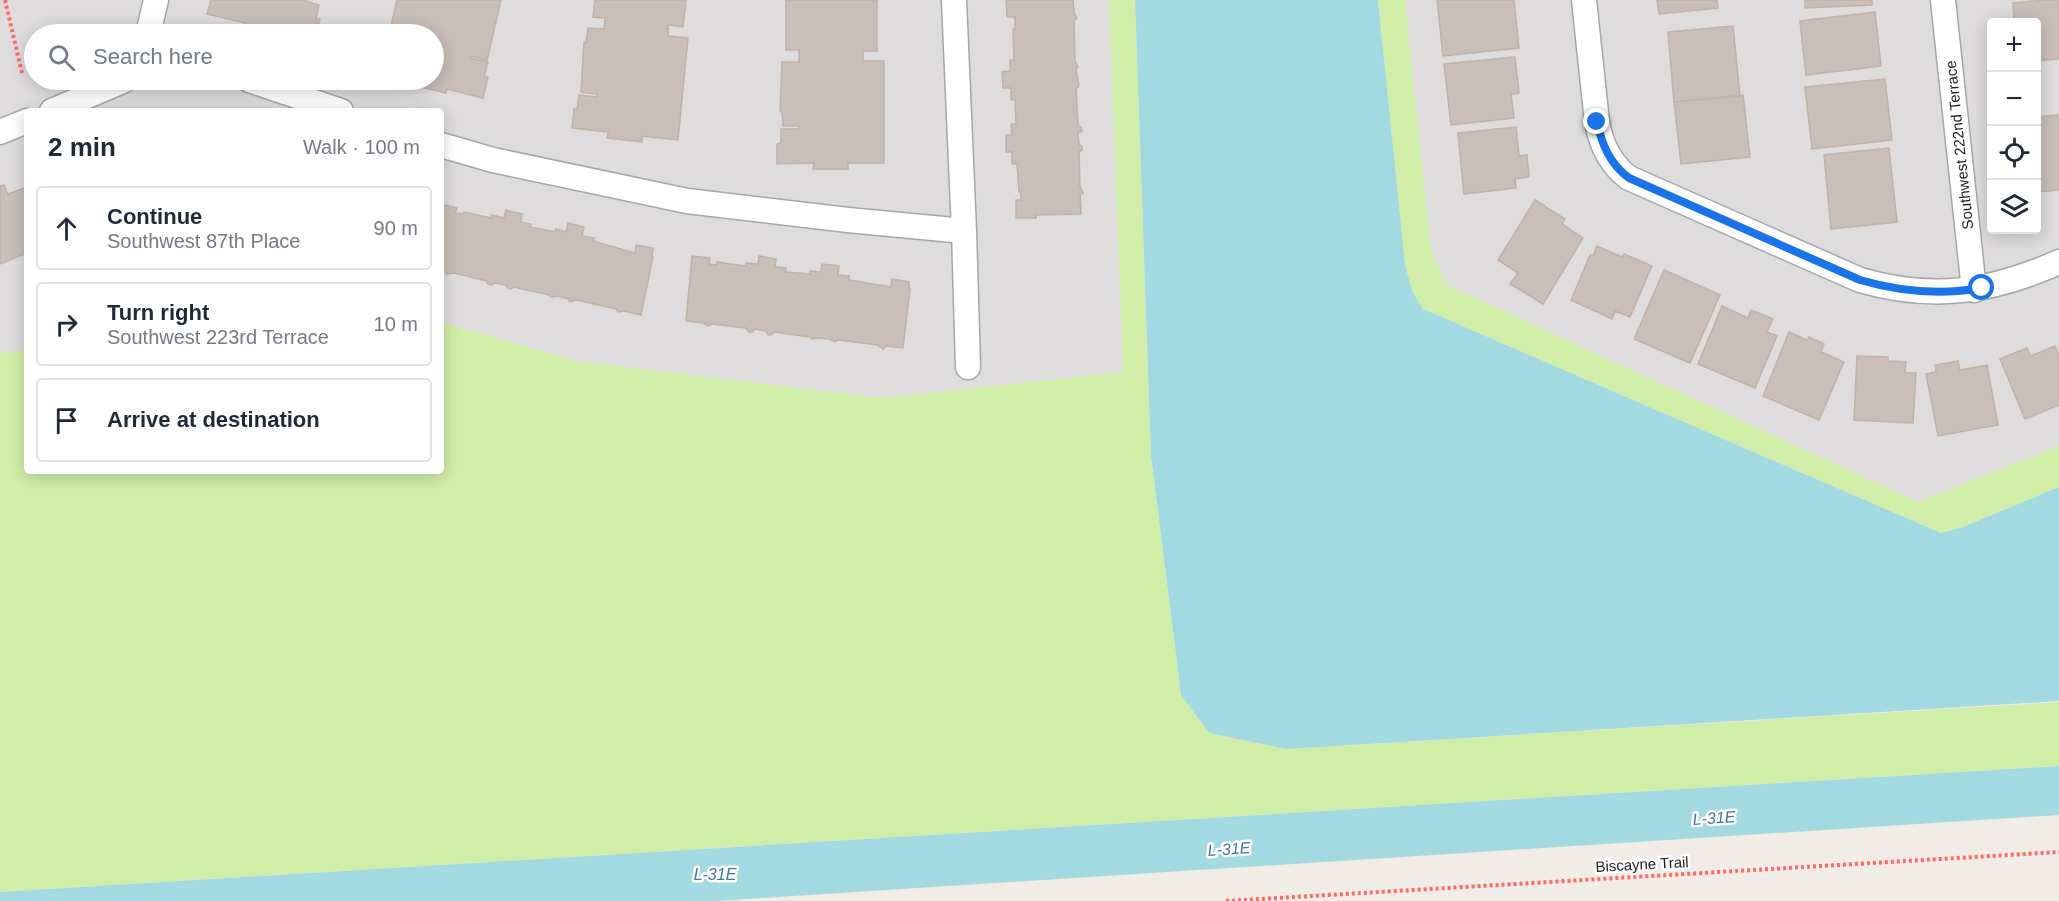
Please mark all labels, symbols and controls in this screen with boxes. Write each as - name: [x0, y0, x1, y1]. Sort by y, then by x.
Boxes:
- map controls: [1987, 18, 2041, 234]
- button: +: [1987, 18, 2041, 72]
- search box: [24, 24, 444, 90]
- icon: search: [45, 41, 78, 74]
- text: Search here: [93, 44, 213, 69]
- street label: Southwest 222nd Terrace: [1942, 60, 1976, 230]
- button: −: [1987, 72, 2041, 126]
- route end: [1583, 108, 1609, 134]
- button: locate: [1987, 126, 2041, 180]
- text: 2 min: [48, 132, 116, 162]
- text: Walk · 100 m: [303, 136, 420, 158]
- button: layers: [1987, 180, 2041, 234]
- text: Continue: [107, 204, 202, 229]
- icon: ahead: [50, 212, 83, 245]
- text: 90 m: [374, 217, 418, 239]
- text: Southwest 87th Place: [107, 230, 300, 252]
- route start: [1968, 274, 1994, 300]
- text: Turn right: [107, 300, 209, 325]
- icon: right: [50, 308, 83, 341]
- text: 10 m: [374, 313, 418, 335]
- text: Southwest 223rd Terrace: [107, 326, 329, 348]
- icon: arrive: [50, 404, 83, 437]
- text: Arrive at destination: [107, 407, 320, 432]
- water label: L-31E: [1692, 808, 1736, 828]
- water label: L-31E: [1207, 839, 1251, 859]
- street label: Biscayne Trail: [1595, 853, 1689, 875]
- water label: L-31E: [694, 866, 737, 883]

